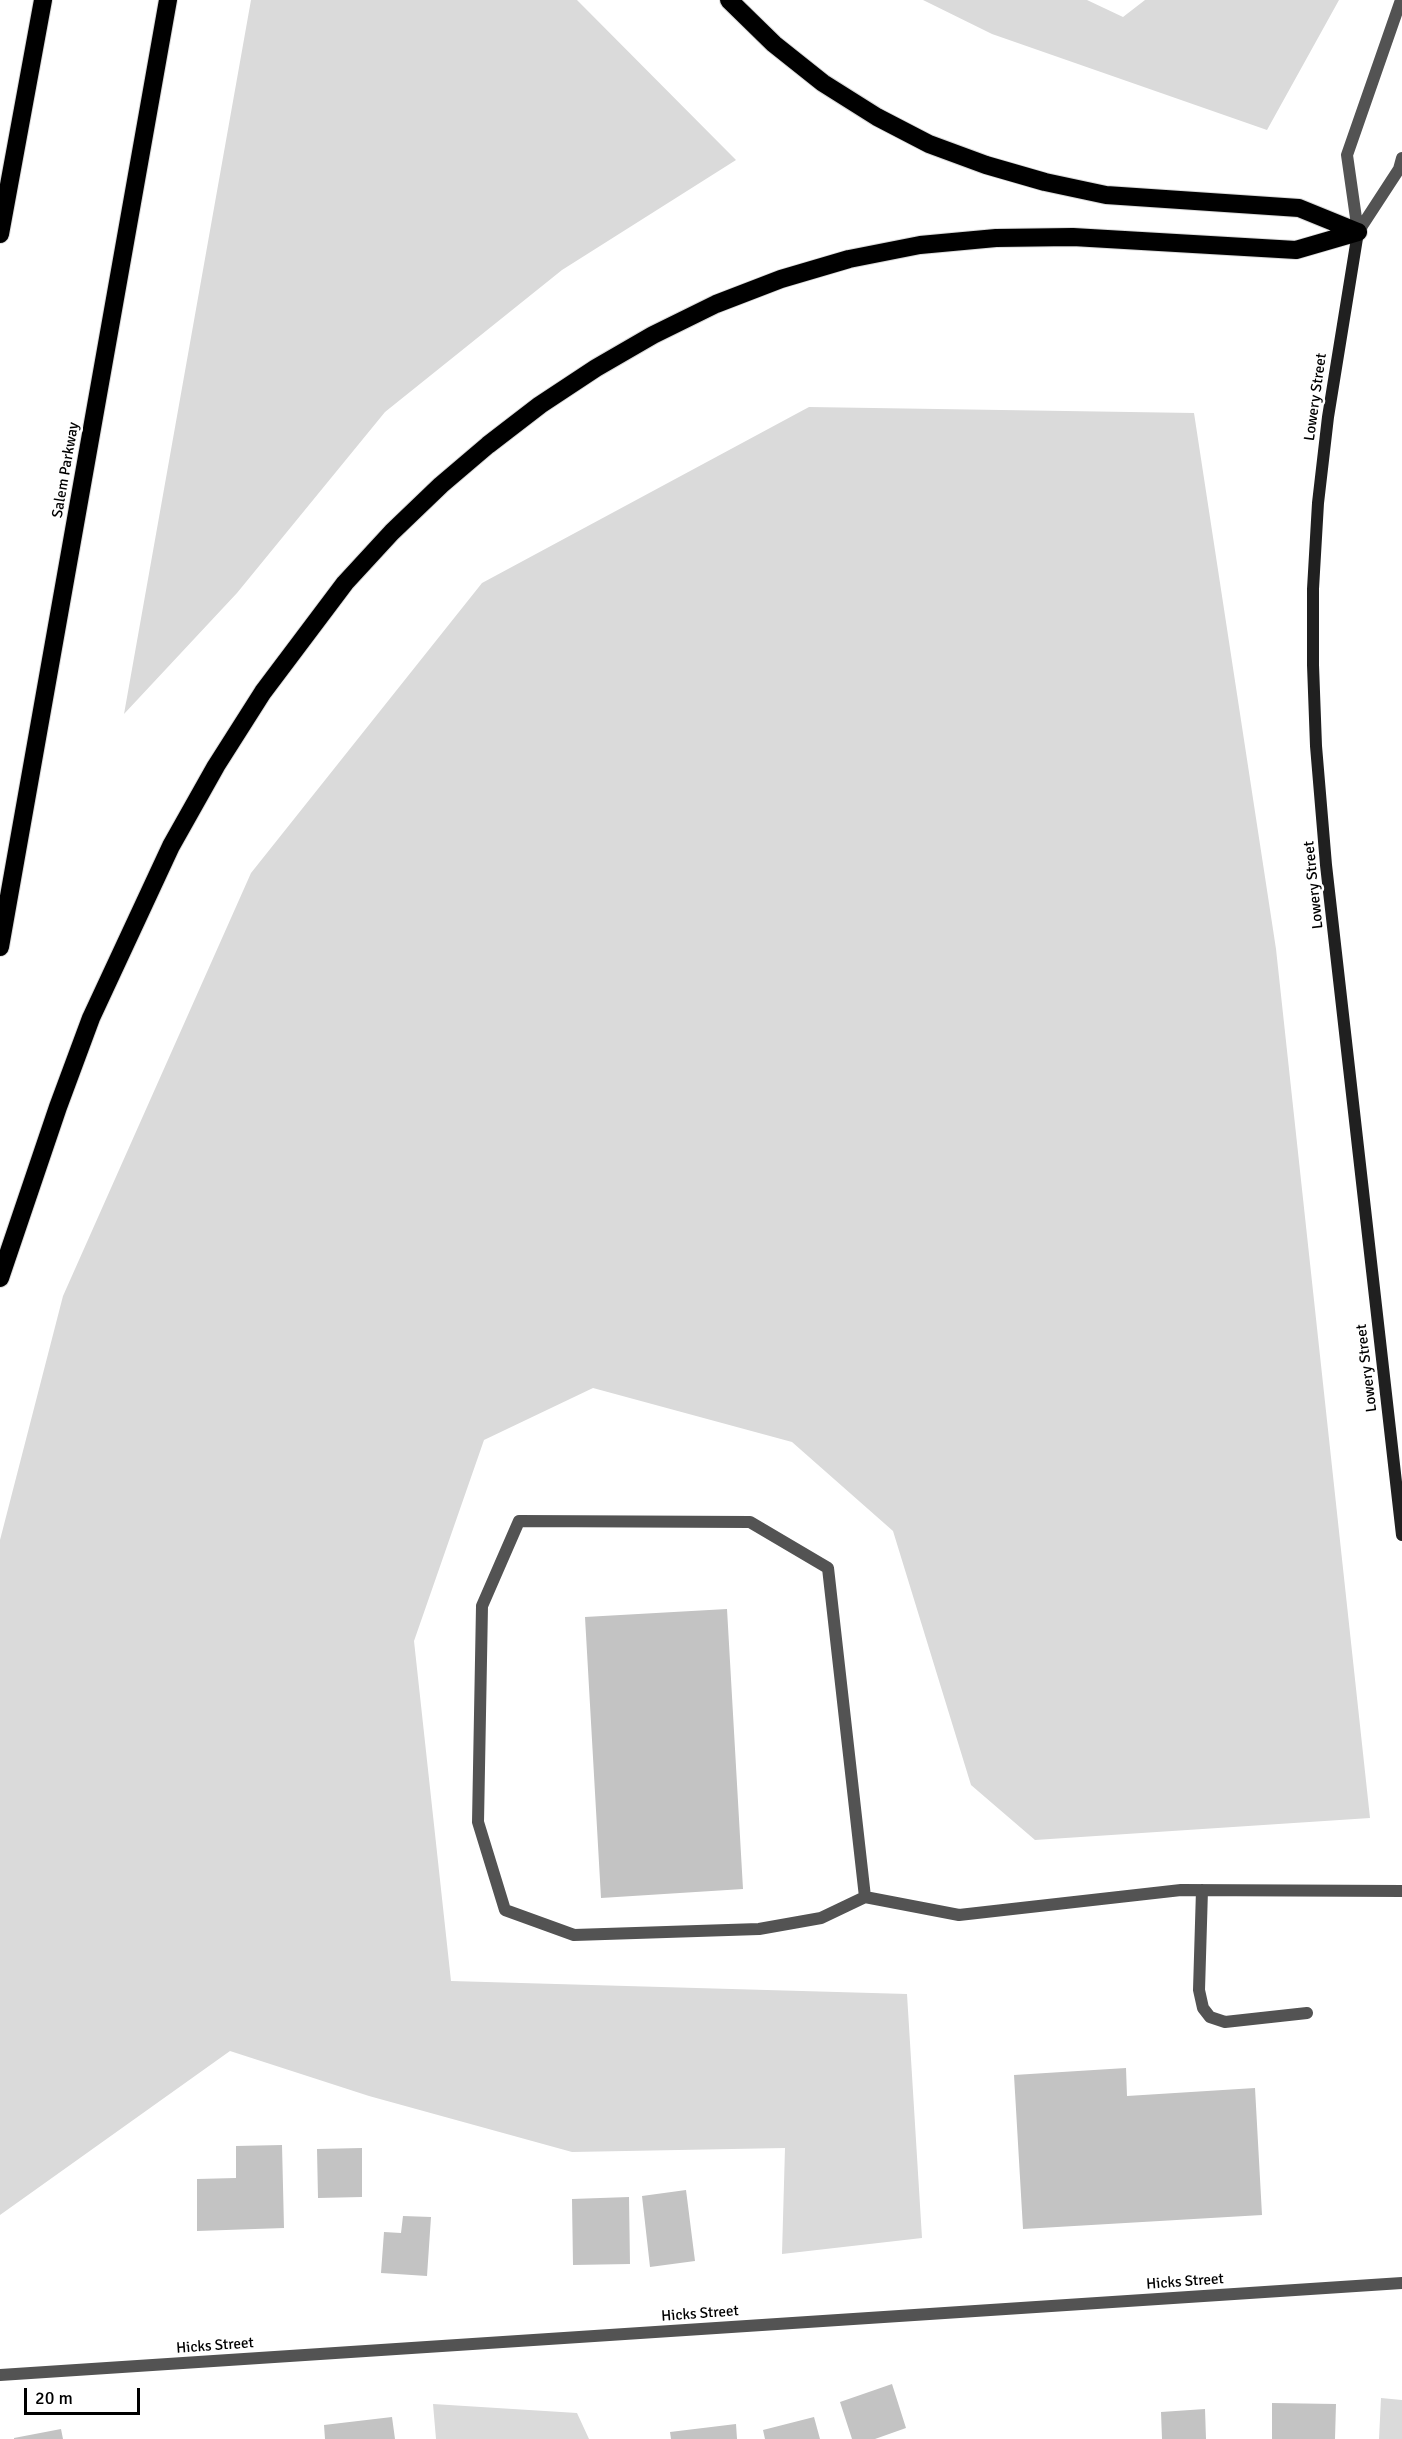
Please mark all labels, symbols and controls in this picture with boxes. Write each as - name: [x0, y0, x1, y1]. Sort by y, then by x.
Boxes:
- street label: Lowery Street: [1301, 352, 1331, 442]
- street label: Salem Parkway: [49, 421, 83, 519]
- street label: Lowery Street: [1300, 840, 1328, 930]
- street label: Lowery Street: [1353, 1323, 1381, 1413]
- street label: Hicks Street: [1146, 2270, 1224, 2294]
- street label: Hicks Street: [661, 2302, 739, 2326]
- street label: Hicks Street: [176, 2334, 254, 2358]
- scale bar: [27, 2376, 142, 2414]
- text: 20 m: [35, 2387, 73, 2409]

